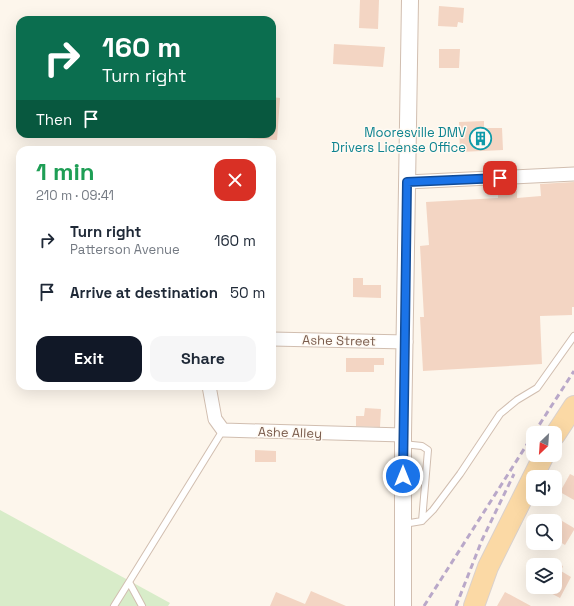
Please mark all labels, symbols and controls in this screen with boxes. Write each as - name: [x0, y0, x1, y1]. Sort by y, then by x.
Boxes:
- text: 160 m: [102, 29, 181, 65]
- icon: right: [36, 32, 88, 84]
- text: Turn right: [102, 64, 186, 87]
- icon: arrive: [80, 108, 102, 130]
- text: Then: [36, 110, 72, 129]
- place label: Mooresville DMV Drivers License Office: [331, 124, 466, 156]
- building icon: Mooresville DMV Drivers License Office: [468, 126, 494, 152]
- text: 1 min: [36, 156, 95, 187]
- button: close: [214, 159, 256, 201]
- pin: [483, 161, 517, 195]
- icon: arrive: [489, 167, 511, 189]
- text: 210 m · 09:41: [36, 187, 114, 204]
- text: Turn right: [70, 222, 141, 241]
- icon: right: [36, 229, 58, 251]
- text: 160 m: [214, 231, 256, 250]
- text: Patterson Avenue: [70, 241, 180, 258]
- icon: arrive: [36, 281, 58, 303]
- text: Arrive at destination: [70, 283, 218, 302]
- text: 50 m: [230, 283, 265, 302]
- street label: Ashe Street: [302, 331, 376, 350]
- button: Exit: [36, 336, 142, 382]
- button: Share: [150, 336, 256, 382]
- street label: Ashe Alley: [258, 423, 322, 442]
- north arrow: [526, 426, 562, 462]
- map controls: [526, 426, 562, 594]
- position arrow: [382, 455, 424, 497]
- button: sound: [526, 470, 562, 506]
- button: search: [526, 514, 562, 550]
- button: layers: [526, 558, 562, 594]

